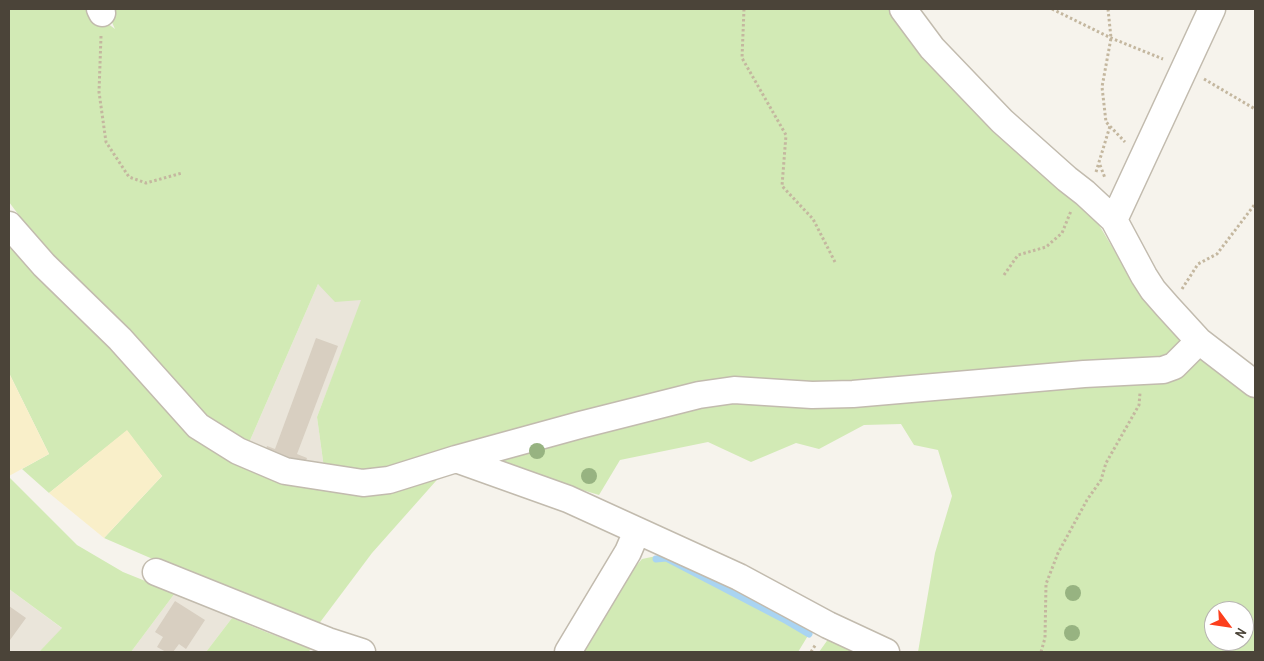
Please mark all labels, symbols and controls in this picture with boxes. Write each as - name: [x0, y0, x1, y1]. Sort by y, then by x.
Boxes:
- north arrow: [1204, 601, 1254, 651]
- text: N: [1231, 625, 1251, 641]

